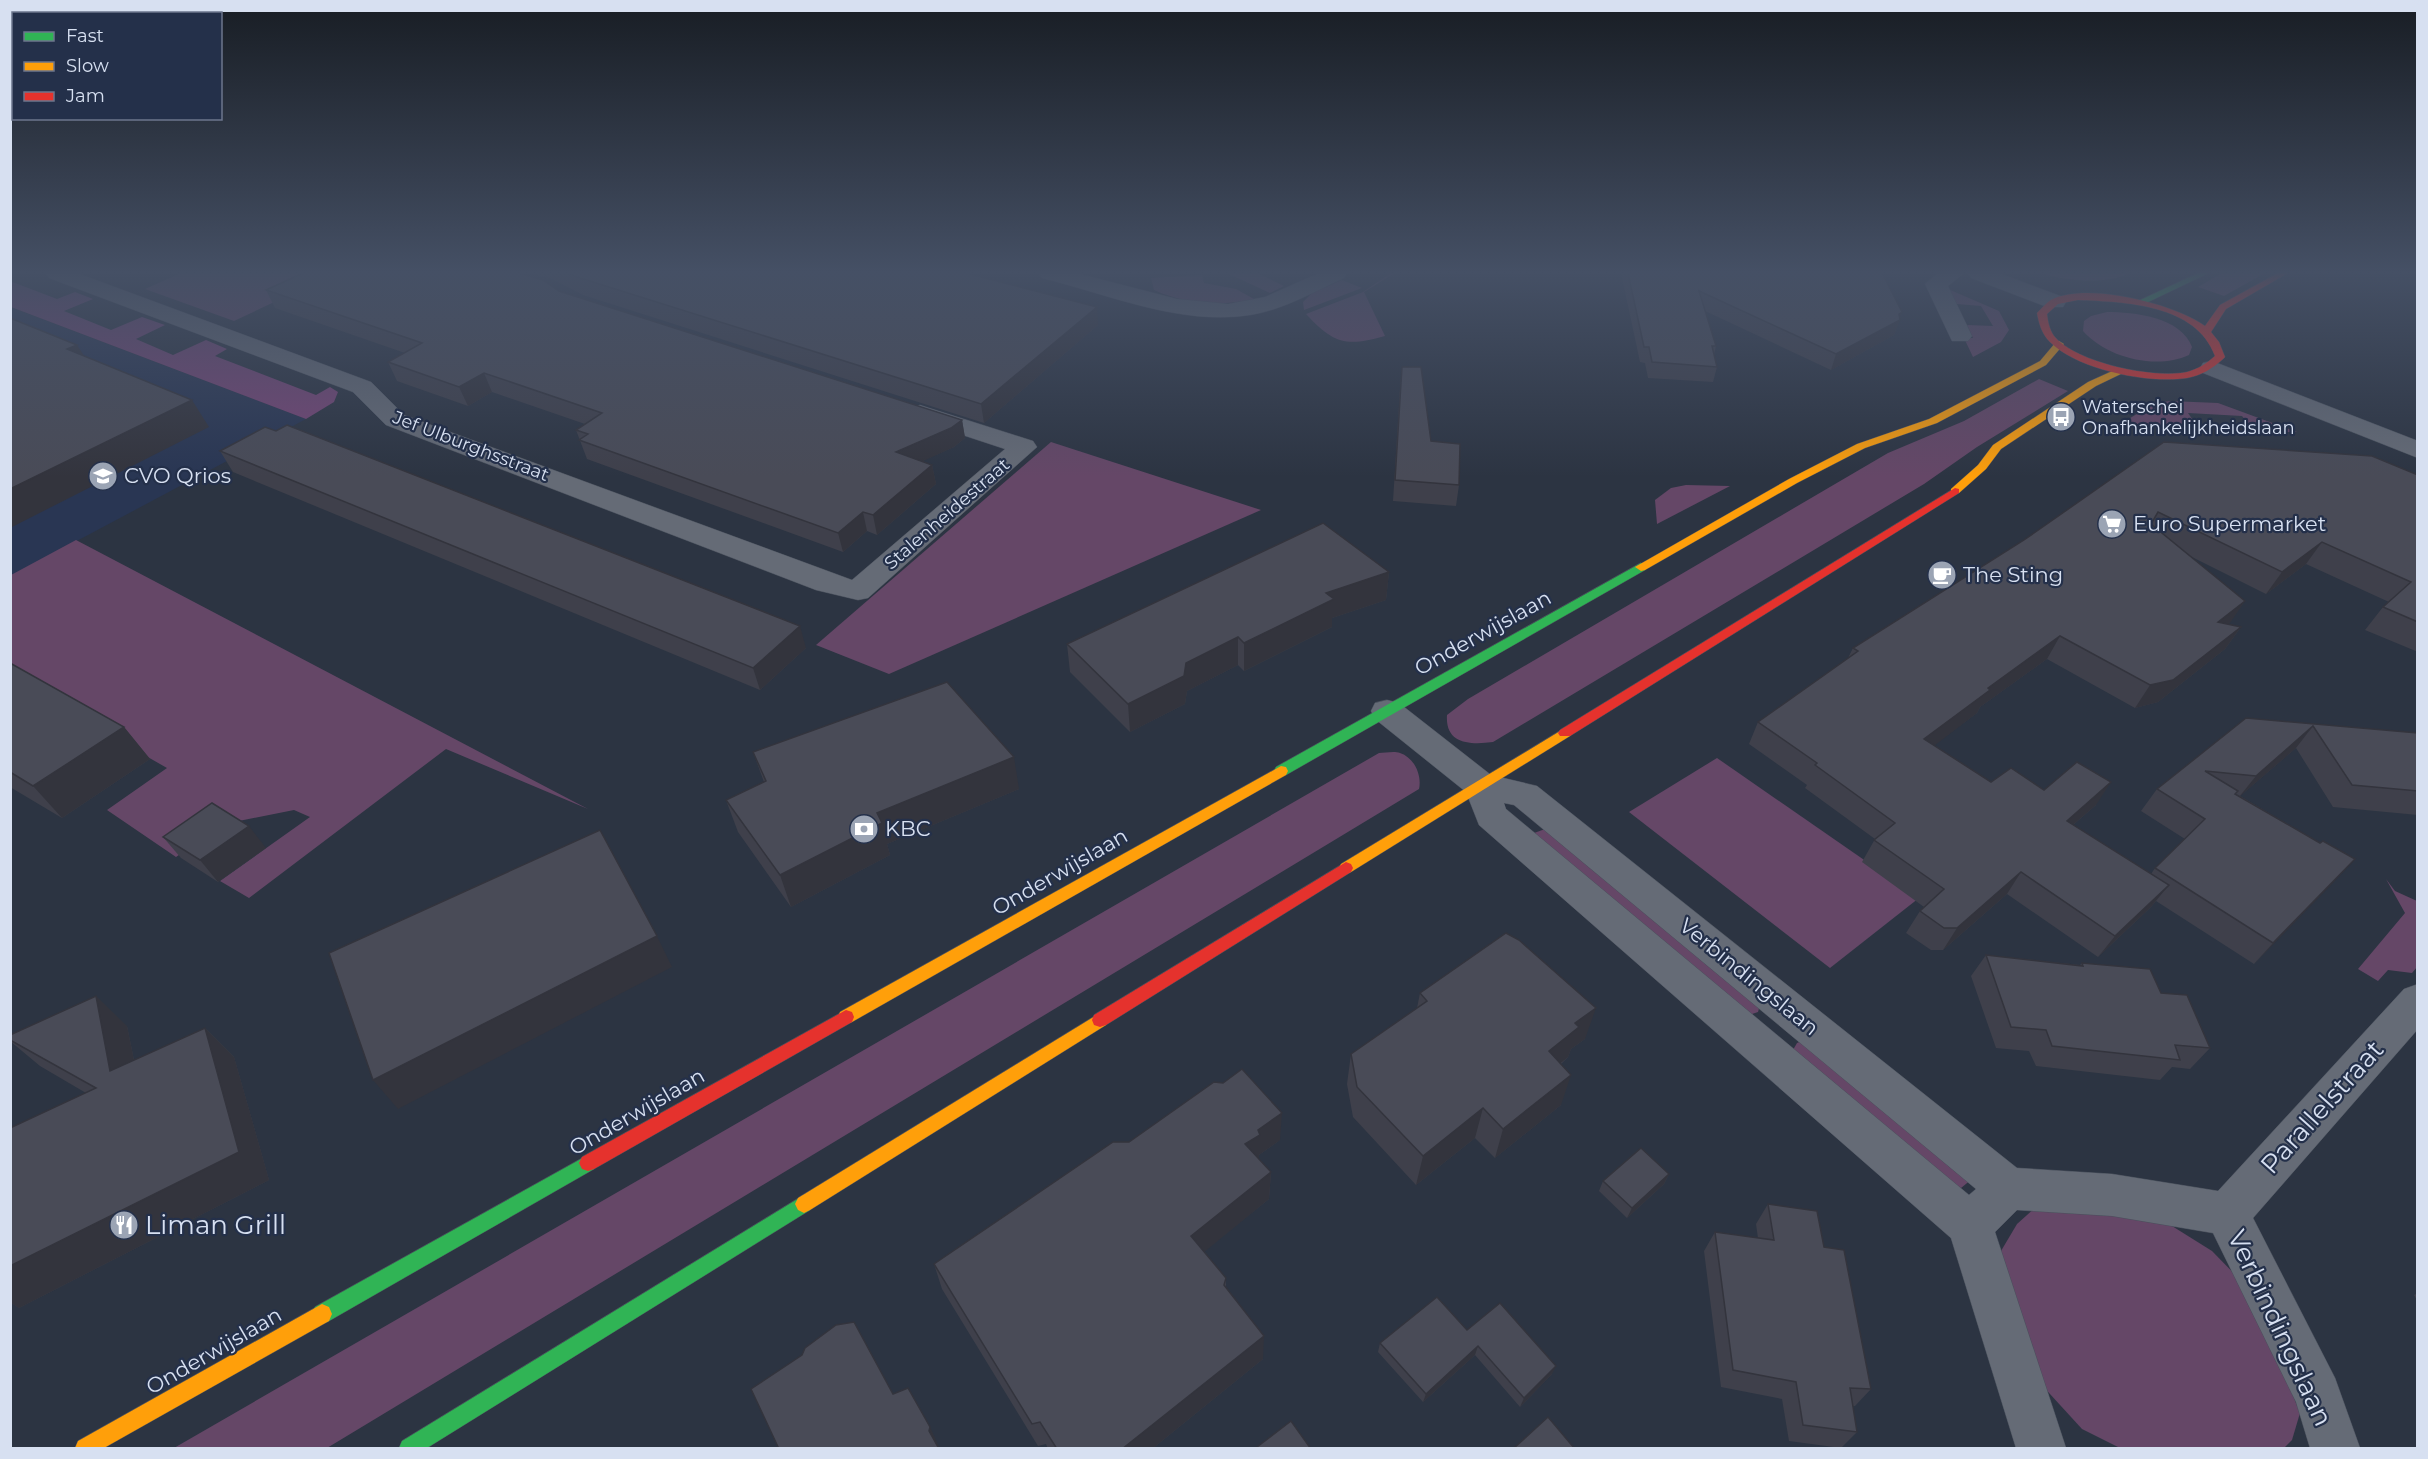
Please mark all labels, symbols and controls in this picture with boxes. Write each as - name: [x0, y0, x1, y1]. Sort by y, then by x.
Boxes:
- legend: [12, 12, 222, 120]
- text: Fast: [66, 25, 104, 47]
- text: Slow: [66, 55, 109, 77]
- text: Jam: [65, 85, 105, 107]
- place label: Waterschei Onafhankelijkheidslaan: [2082, 396, 2295, 439]
- bus stop icon: Waterschei Onafhankelijkheidslaan: [2045, 401, 2077, 433]
- street label: Jef Ulburghsstraat: [389, 406, 552, 486]
- street label: Stalenheidestraat: [880, 454, 1014, 574]
- school or university icon: CVO Qrios: [87, 460, 119, 492]
- place label: CVO Qrios: [124, 463, 231, 488]
- supermarket icon: Euro Supermarket: [2096, 508, 2128, 540]
- place label: Euro Supermarket: [2133, 511, 2326, 536]
- cafe icon: The Sting: [1926, 559, 1958, 591]
- place label: The Sting: [1963, 562, 2063, 587]
- street label: Onderwijslaan: [1410, 585, 1555, 680]
- bank icon: KBC: [848, 813, 880, 845]
- place label: KBC: [885, 816, 931, 841]
- street label: Onderwijslaan: [988, 823, 1132, 920]
- street label: Verbindingslaan: [1675, 913, 1824, 1040]
- street label: Parallelstraat: [2254, 1034, 2390, 1180]
- street label: Onderwijslaan: [565, 1063, 709, 1160]
- restaurant icon: Liman Grill: [108, 1209, 140, 1241]
- place label: Liman Grill: [145, 1209, 286, 1241]
- street label: Verbindingslaan: [2221, 1225, 2339, 1431]
- street label: Onderwijslaan: [142, 1302, 286, 1399]

